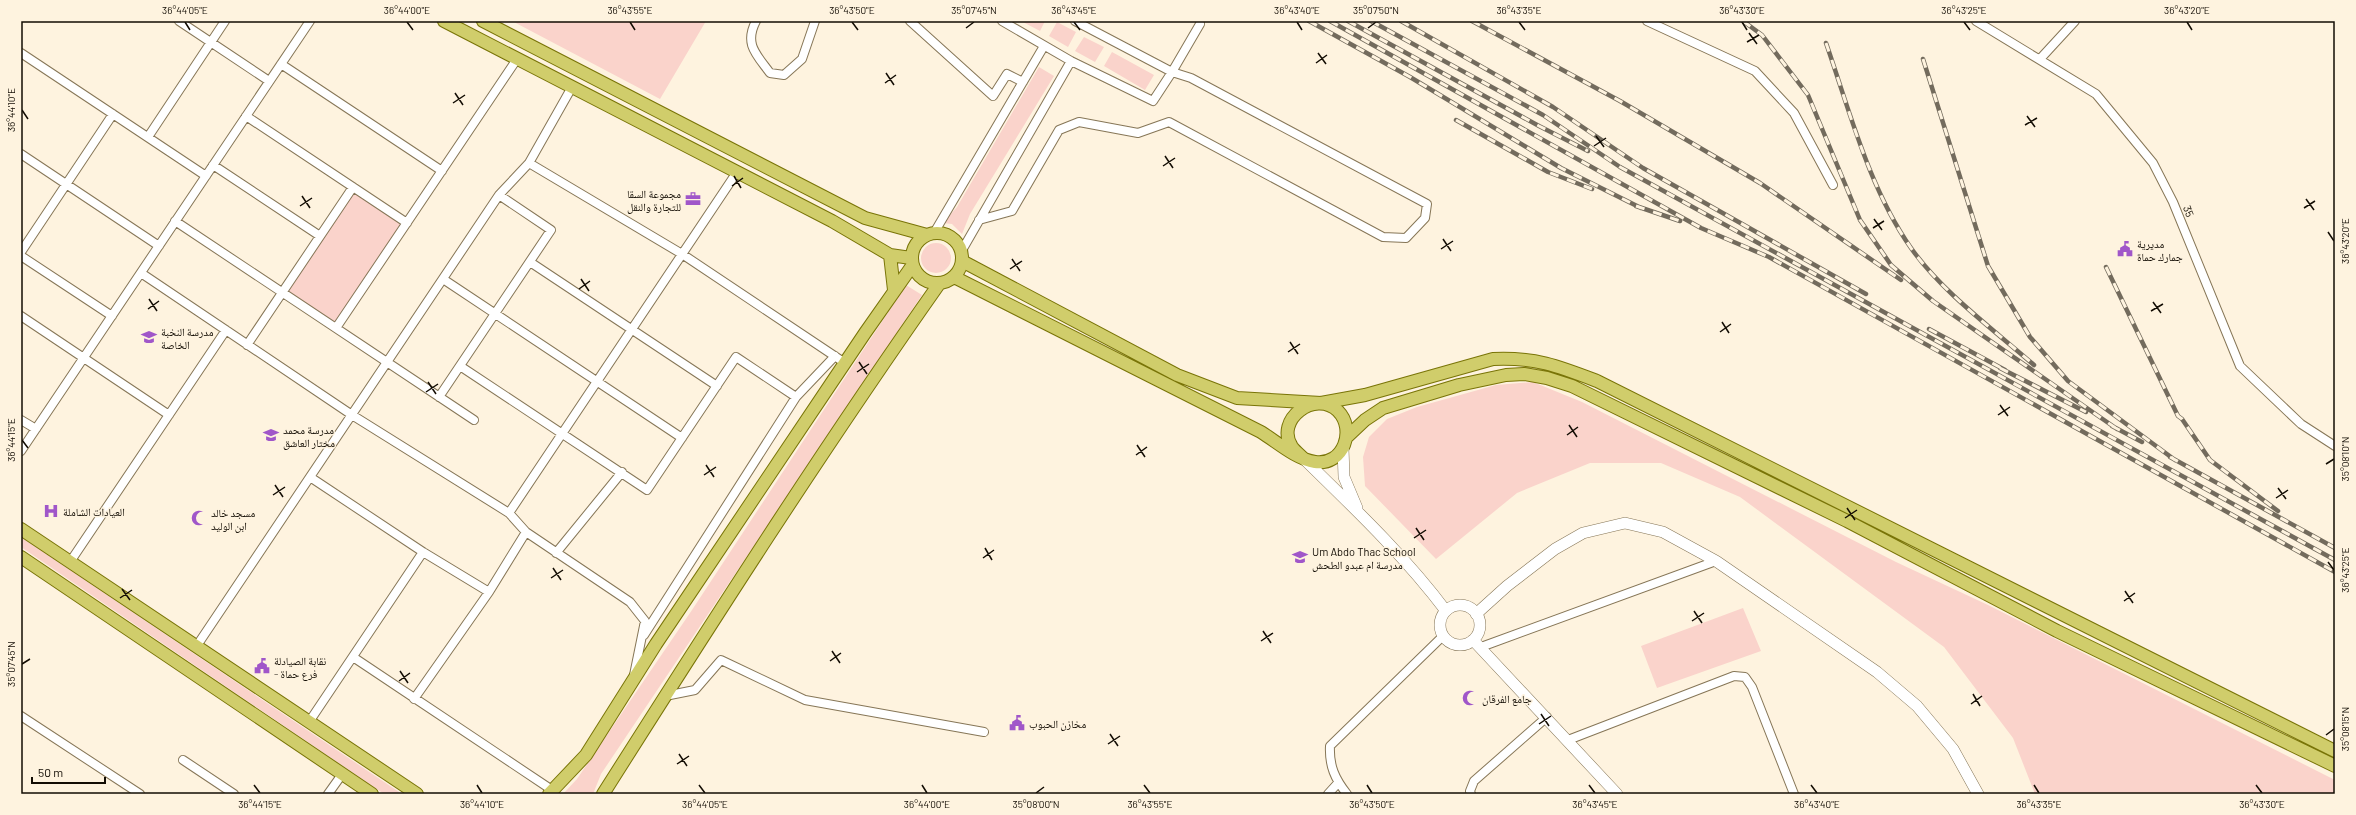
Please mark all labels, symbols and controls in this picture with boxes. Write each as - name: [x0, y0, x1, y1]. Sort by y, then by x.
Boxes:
- text: 36°44'05"E: [162, 4, 208, 16]
- text: 36°44'00"E: [384, 4, 430, 16]
- text: 36°43'55"E: [607, 4, 653, 16]
- text: 36°43'50"E: [829, 4, 875, 16]
- text: 35°07'45"N: [951, 4, 997, 16]
- text: 36°43'45"E: [1051, 4, 1097, 16]
- text: 36°43'40"E: [1274, 4, 1320, 16]
- text: 35°07'50"N: [1353, 4, 1399, 16]
- text: 36°43'35"E: [1496, 4, 1542, 16]
- text: 36°43'30"E: [1719, 4, 1765, 16]
- text: 36°43'25"E: [1941, 4, 1987, 16]
- text: 36°43'20"E: [2164, 4, 2210, 16]
- text: 36°44'10"E: [5, 88, 17, 132]
- place label: مجموعة السقا للتجارة والنقل: [627, 187, 681, 214]
- office icon: مجموعة السقا للتجارة والنقل: [684, 190, 702, 208]
- street label: 35: [2181, 203, 2197, 219]
- text: 36°43'20"E: [2339, 218, 2351, 264]
- place label: مديرية جمارك حماة: [2137, 237, 2183, 263]
- public building icon: مديرية جمارك حماة: [2116, 240, 2134, 258]
- place label: مدرسة النخبة الخاصة: [161, 325, 214, 351]
- school or university icon: مدرسة النخبة الخاصة: [140, 328, 158, 346]
- text: 36°44'15"E: [5, 418, 17, 462]
- place label: مدرسة محمد مختار العاشق: [283, 423, 335, 450]
- school or university icon: مدرسة محمد مختار العاشق: [262, 426, 280, 444]
- text: 35°08'10"N: [2339, 437, 2351, 481]
- hospital icon: العيادات الشاملة: [42, 502, 60, 520]
- place label: العيادات الشاملة: [63, 505, 125, 518]
- place label: مسجد خالد ابن الوليد: [211, 506, 255, 533]
- mosque icon: مسجد خالد ابن الوليد: [190, 509, 208, 527]
- place label: Um Abdo Thac School مدرسة ام عبدو الطحش: [1312, 545, 1415, 572]
- text: 36°43'25"E: [2339, 547, 2351, 593]
- school or university icon: Um Abdo Thac School مدرسة ام عبدو الطحش: [1291, 548, 1309, 566]
- text: 35°07'45"N: [5, 641, 17, 687]
- place label: نقابة الصيادلة - فرع حماة: [274, 654, 326, 681]
- public building icon: نقابة الصيادلة - فرع حماة: [253, 657, 271, 675]
- mosque icon: جامع الفرقان: [1461, 689, 1479, 707]
- place label: جامع الفرقان: [1482, 692, 1532, 706]
- text: 35°08'15"N: [2339, 707, 2351, 751]
- public building icon: مخازن الحبوب: [1008, 714, 1026, 732]
- place label: مخازن الحبوب: [1029, 717, 1086, 731]
- scale bar: [32, 759, 105, 785]
- text: 50 m: [38, 765, 63, 779]
- text: 36°44'15"E: [238, 798, 282, 810]
- text: 36°44'10"E: [460, 798, 504, 810]
- text: 36°44'05"E: [682, 798, 728, 810]
- text: 36°44'00"E: [904, 798, 950, 810]
- text: 35°08'00"N: [1013, 798, 1059, 810]
- text: 36°43'55"E: [1127, 798, 1173, 810]
- text: 36°43'50"E: [1349, 798, 1395, 810]
- text: 36°43'45"E: [1572, 798, 1618, 810]
- text: 36°43'40"E: [1794, 798, 1840, 810]
- text: 36°43'35"E: [2016, 798, 2062, 810]
- text: 36°43'30"E: [2239, 798, 2285, 810]

